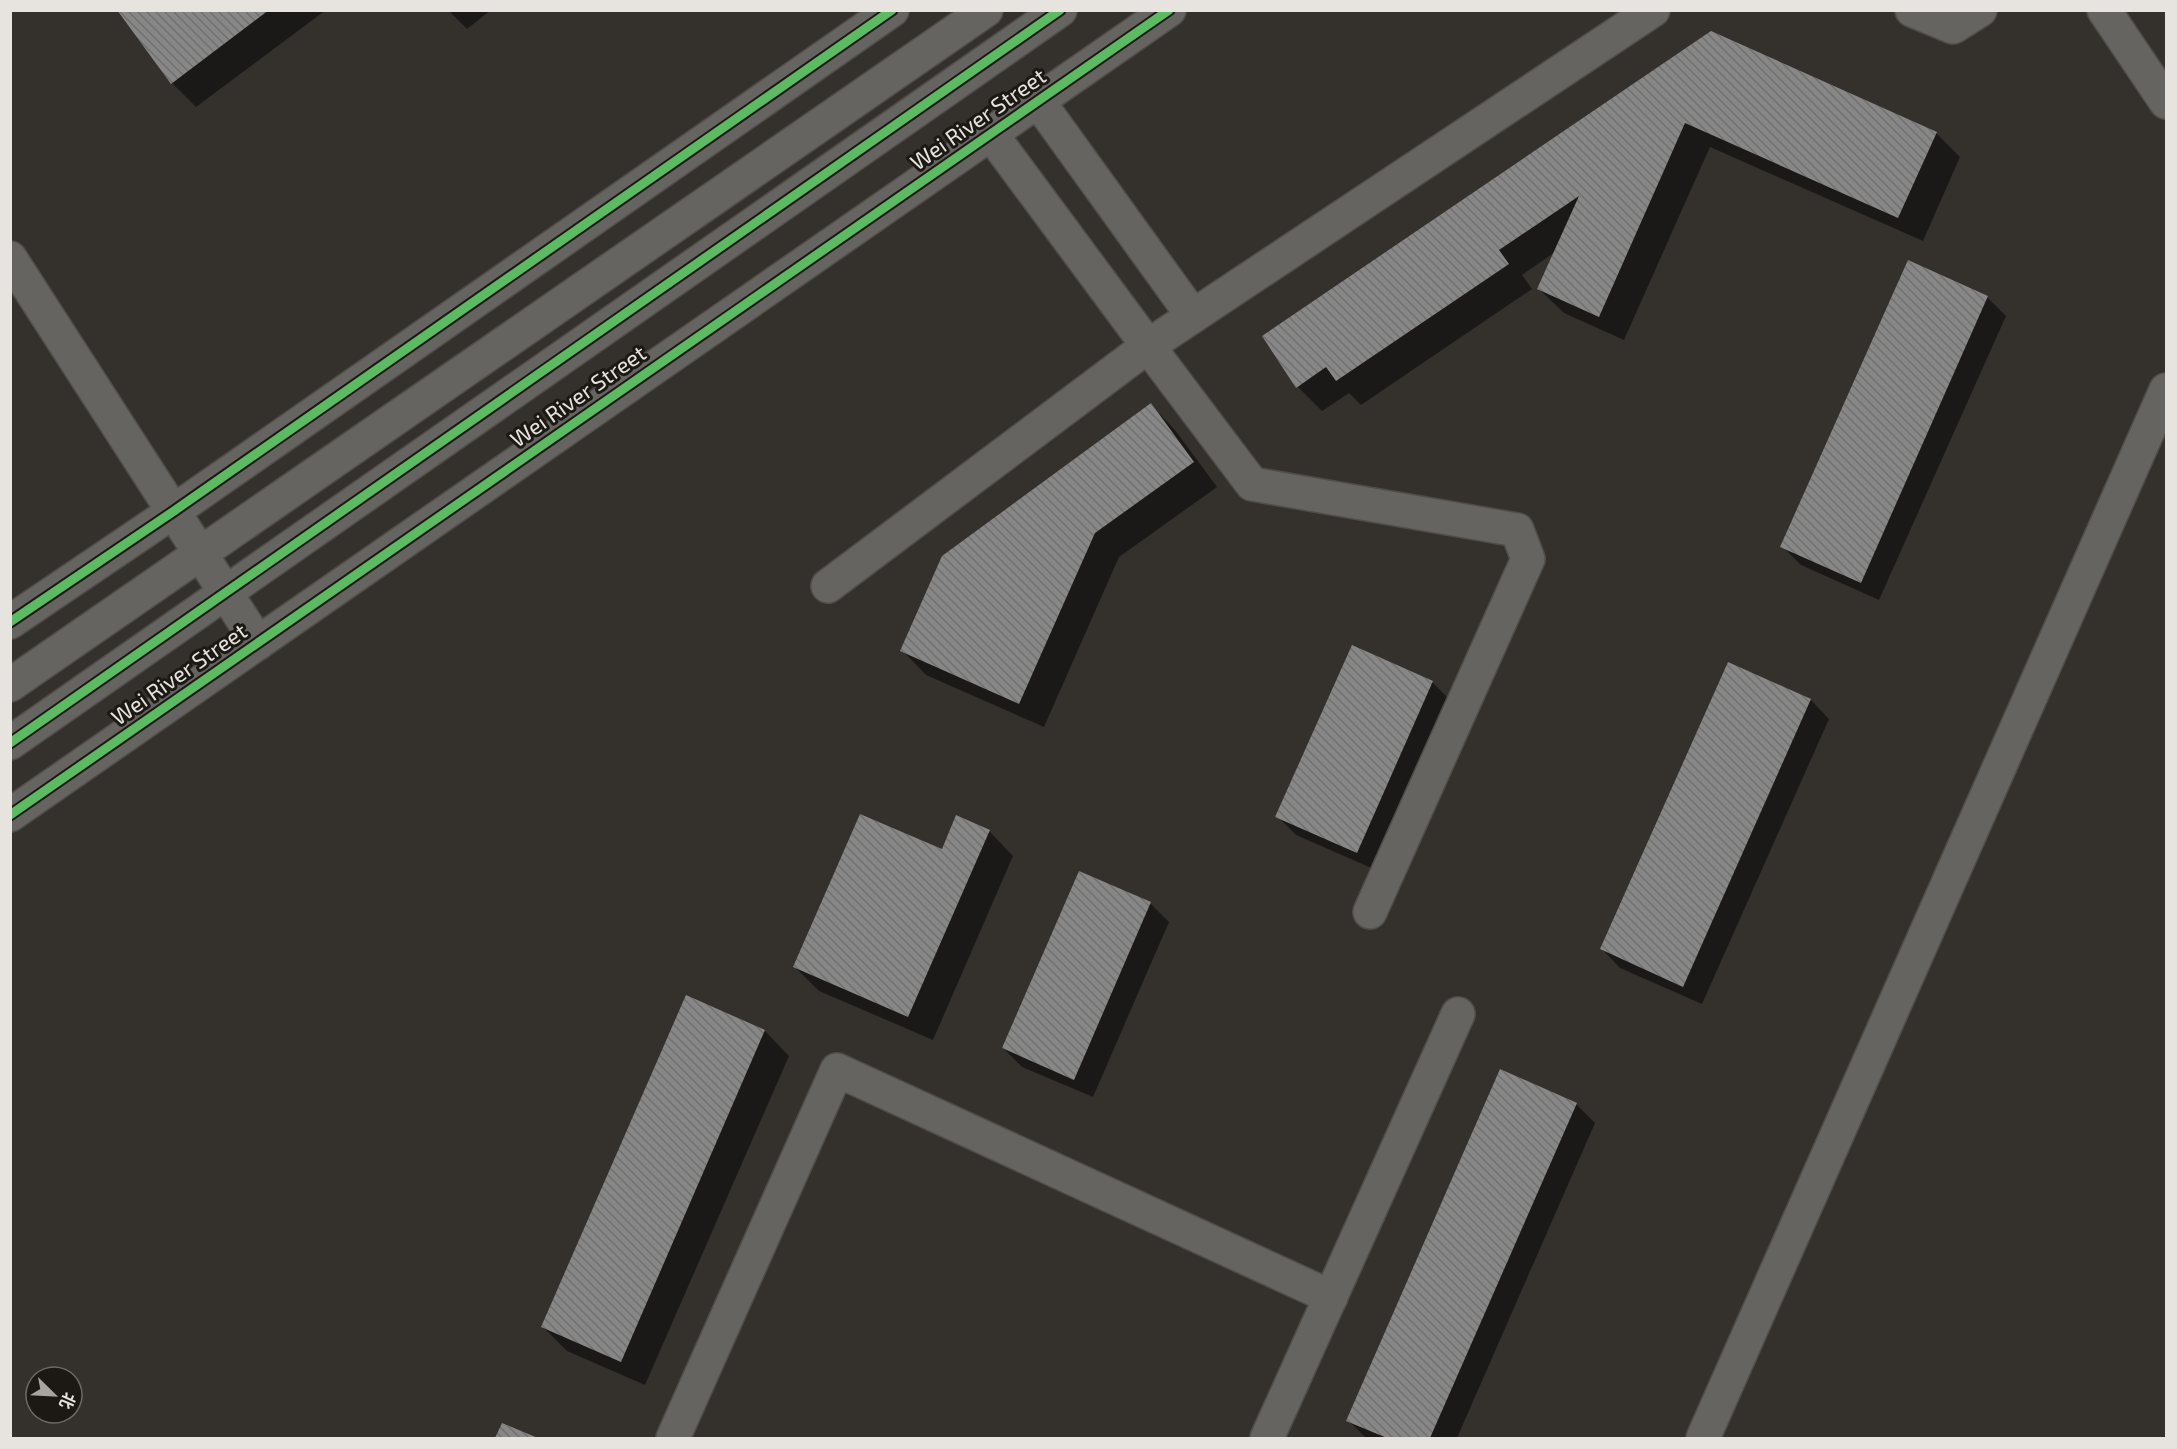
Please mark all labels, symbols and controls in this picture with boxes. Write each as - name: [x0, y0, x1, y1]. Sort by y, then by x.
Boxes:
- street label: Wei River Street: [905, 62, 1050, 175]
- street label: Wei River Street: [505, 339, 650, 452]
- street label: Wei River Street: [106, 617, 251, 730]
- north arrow: [24, 1365, 84, 1425]
- text: 北: [56, 1390, 80, 1412]

